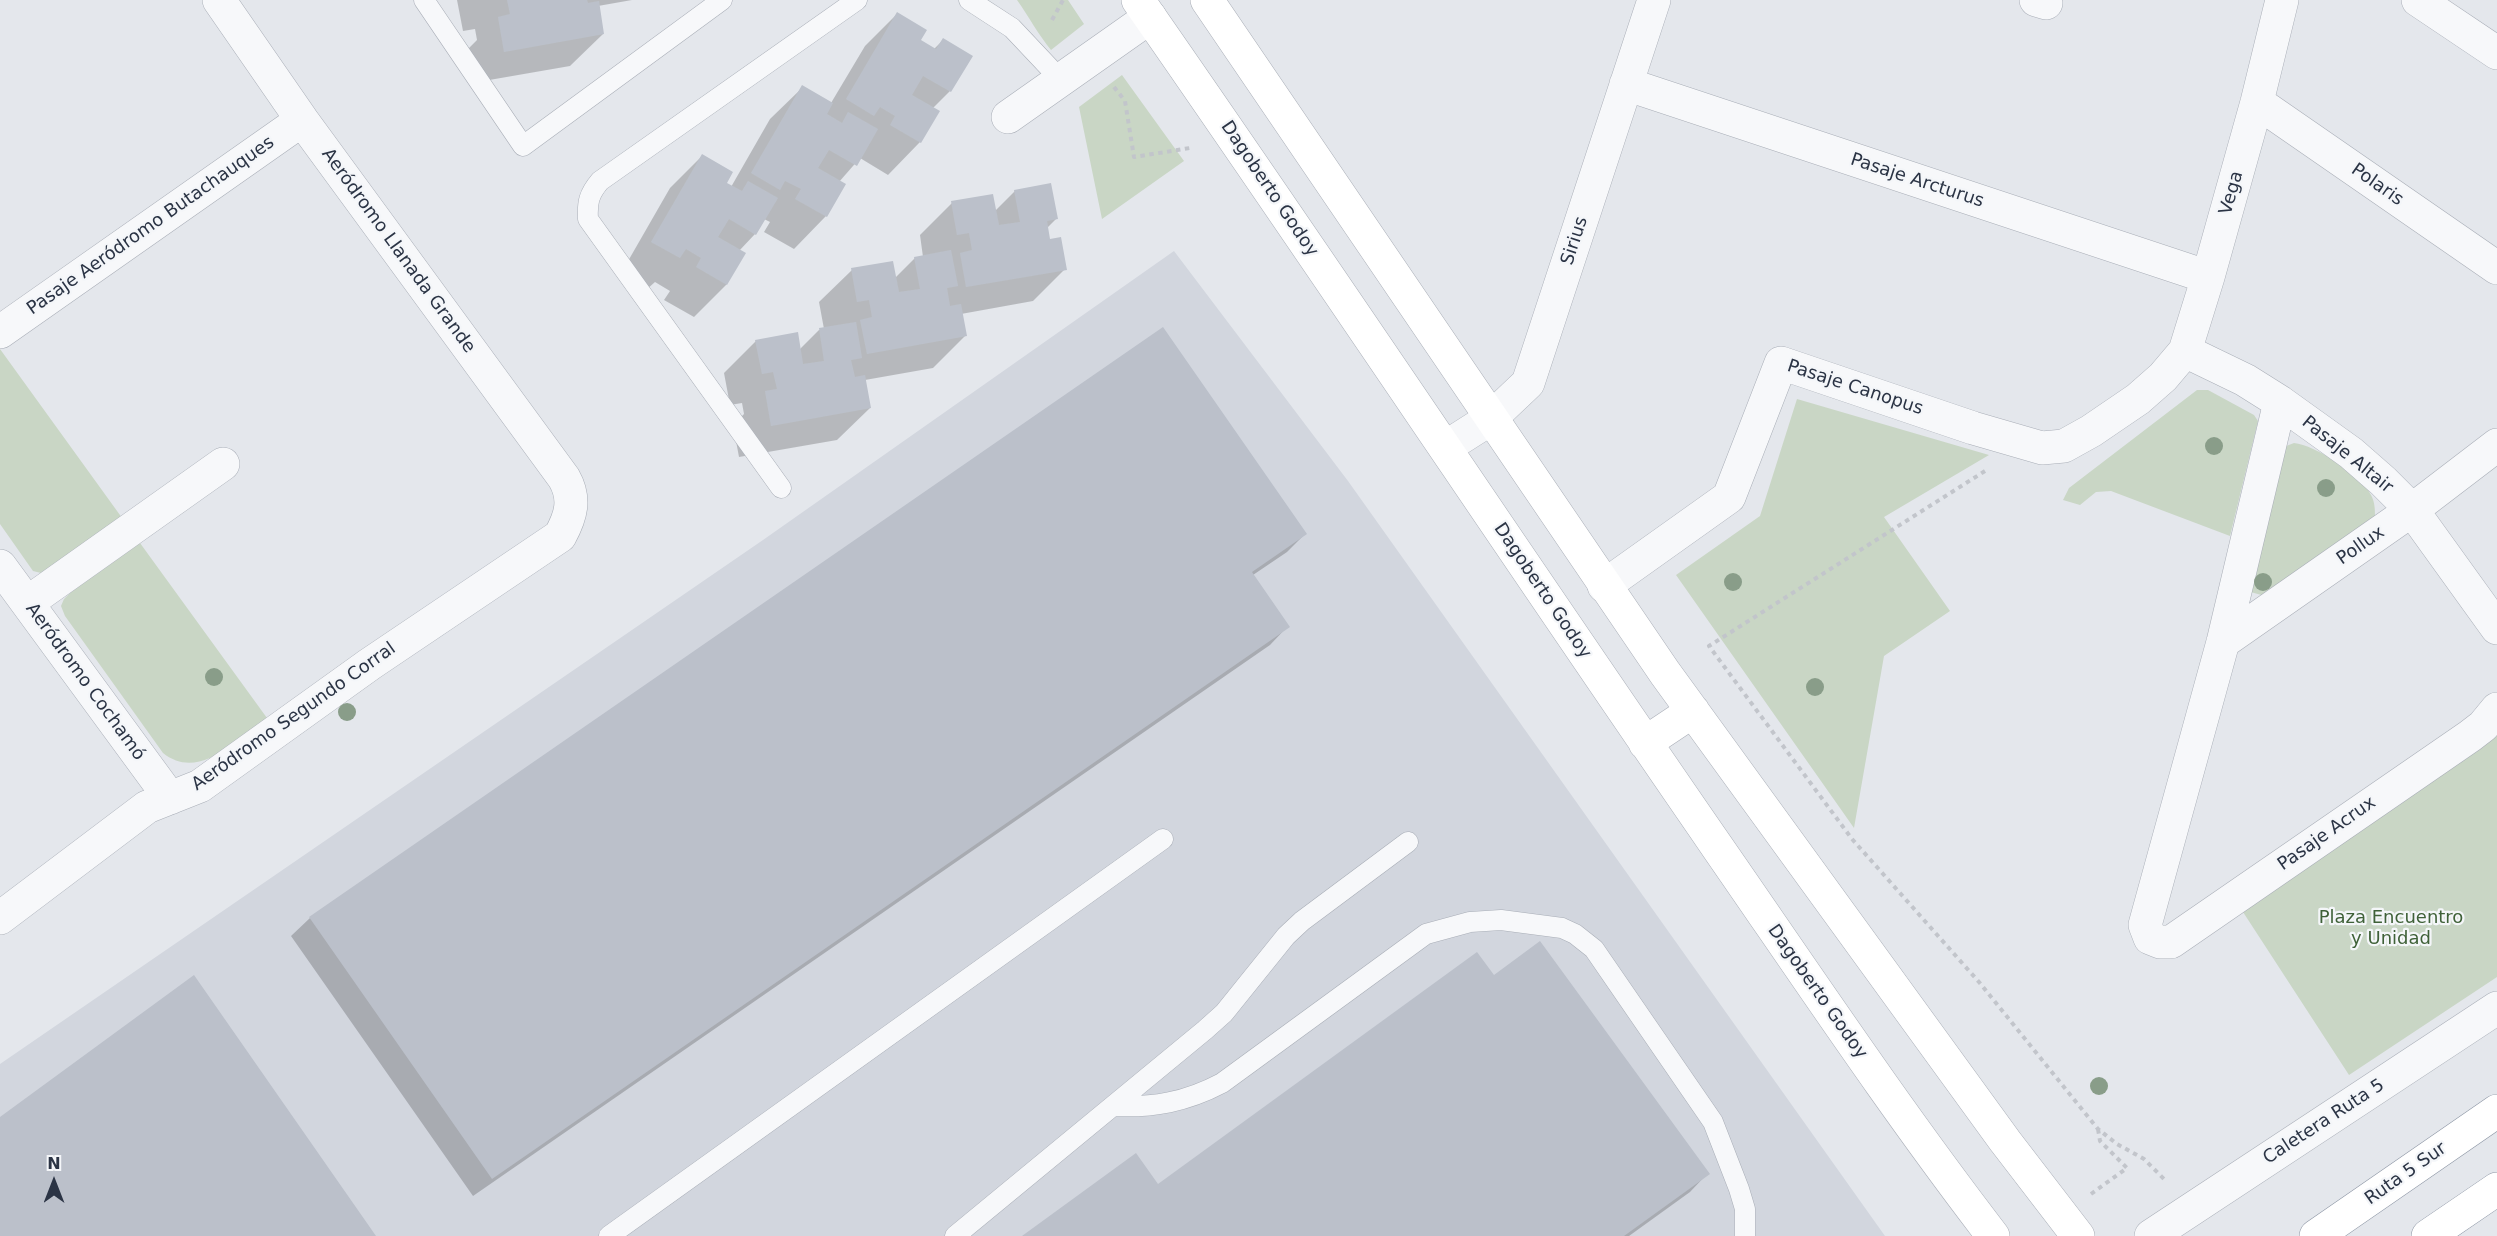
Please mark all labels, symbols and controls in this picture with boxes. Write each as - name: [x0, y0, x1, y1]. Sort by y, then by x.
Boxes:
- street label: Dagoberto Godoy: [1216, 117, 1322, 261]
- street label: Pasaje Aeródromo Butachauques: [23, 132, 279, 320]
- street label: Aeródromo Llanada Grande: [316, 144, 480, 358]
- street label: Pasaje Arcturus: [1847, 149, 1987, 213]
- street label: Polaris: [2347, 159, 2407, 211]
- street label: Vega: [2215, 169, 2249, 217]
- street label: Sirius: [1557, 214, 1593, 268]
- street label: Pasaje Canopus: [1784, 356, 1926, 420]
- street label: Pasaje Altair: [2297, 412, 2397, 498]
- street label: Dagoberto Godoy: [1489, 519, 1595, 663]
- street label: Pollux: [2333, 522, 2389, 570]
- street label: Aeródromo Cochamó: [21, 599, 149, 765]
- street label: Aeródromo Segundo Corral: [188, 638, 400, 796]
- street label: Pasaje Acrux: [2274, 792, 2380, 876]
- park label: Plaza Encuentro y Unidad: [2319, 907, 2463, 950]
- street label: Dagoberto Godoy: [1763, 921, 1871, 1063]
- street label: Caletera Ruta 5: [2259, 1075, 2389, 1169]
- street label: Ruta 5 Sur: [2361, 1138, 2451, 1210]
- north arrow: [24, 1152, 84, 1212]
- text: N: [47, 1154, 61, 1173]

